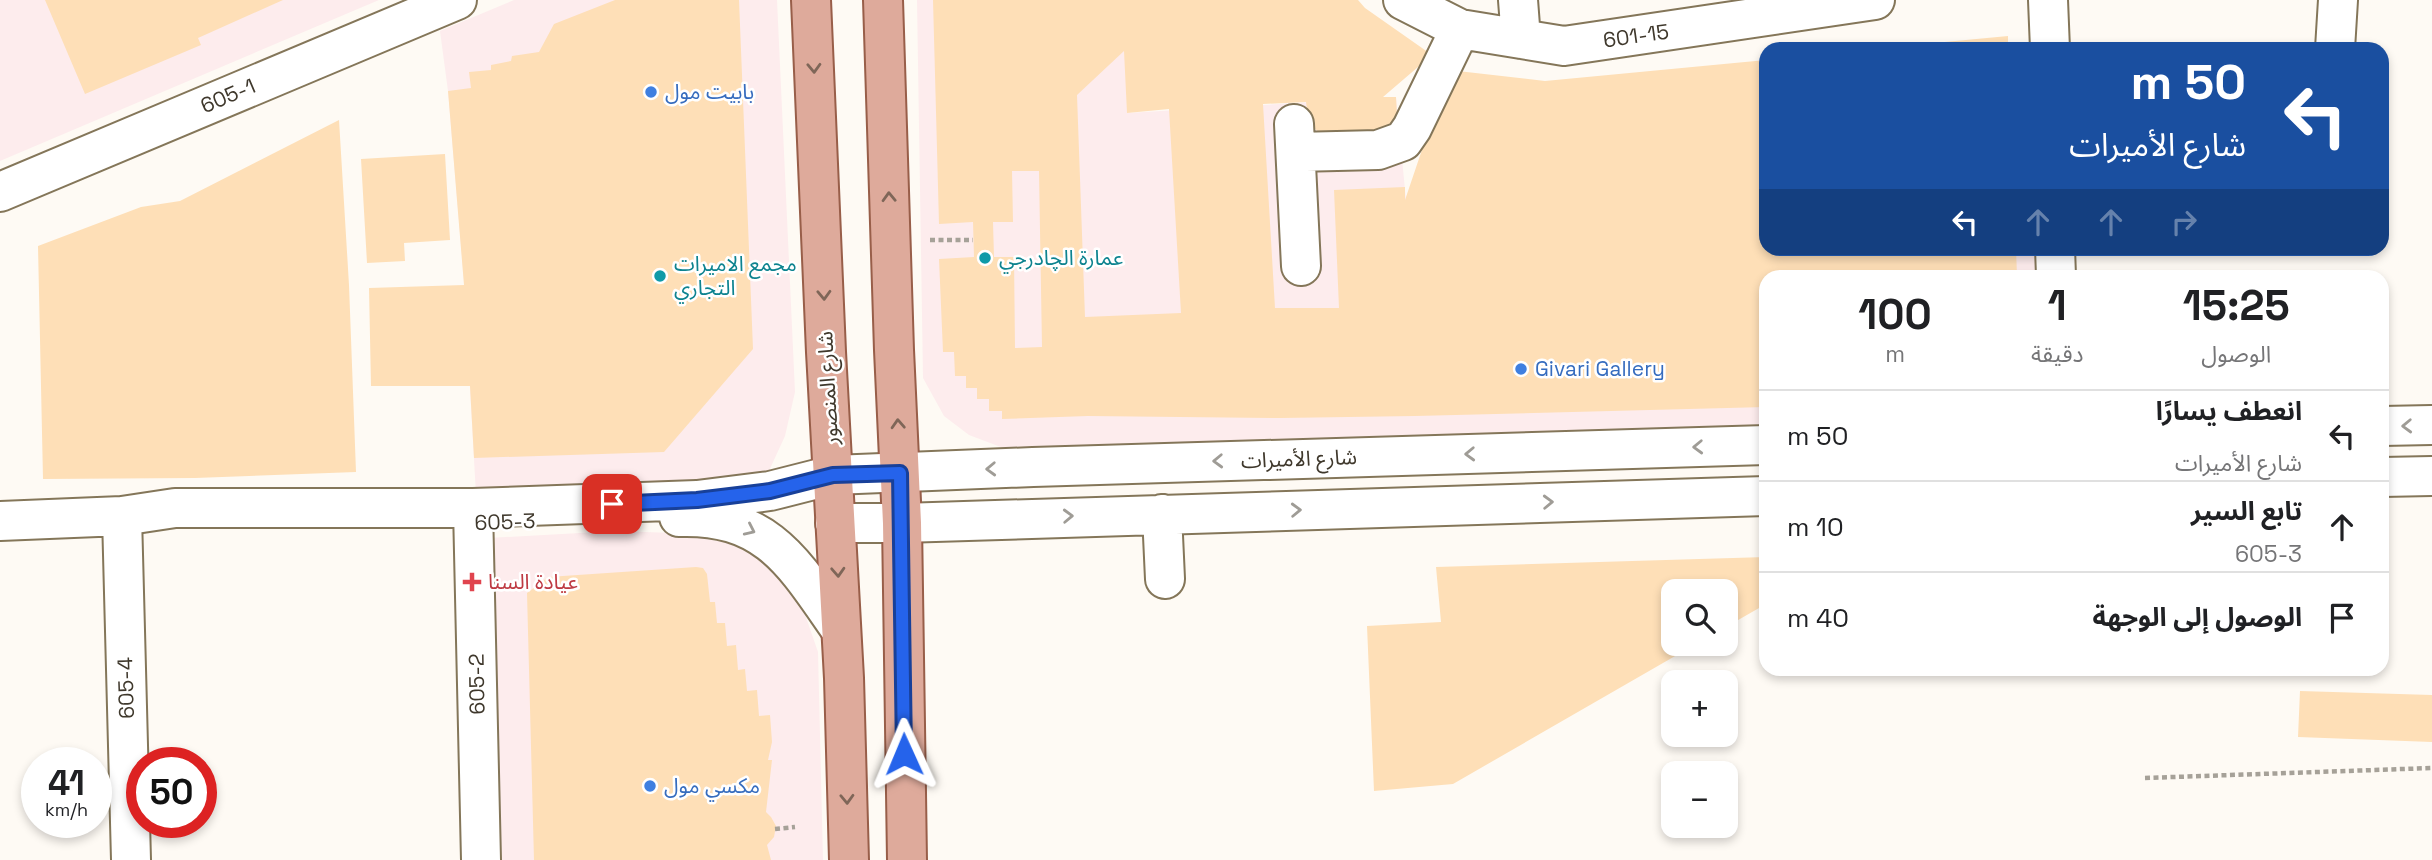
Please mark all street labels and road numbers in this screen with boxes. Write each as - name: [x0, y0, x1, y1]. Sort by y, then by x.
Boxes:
- street label: 601-15: [1601, 18, 1670, 53]
- street label: 605-1: [196, 72, 259, 119]
- street label: شارع المنصور: [811, 330, 846, 446]
- street label: شارع الأميرات: [1241, 443, 1358, 476]
- street label: 605-3: [474, 507, 536, 536]
- street label: 605-2: [462, 653, 491, 715]
- street label: 605-4: [111, 657, 140, 719]

